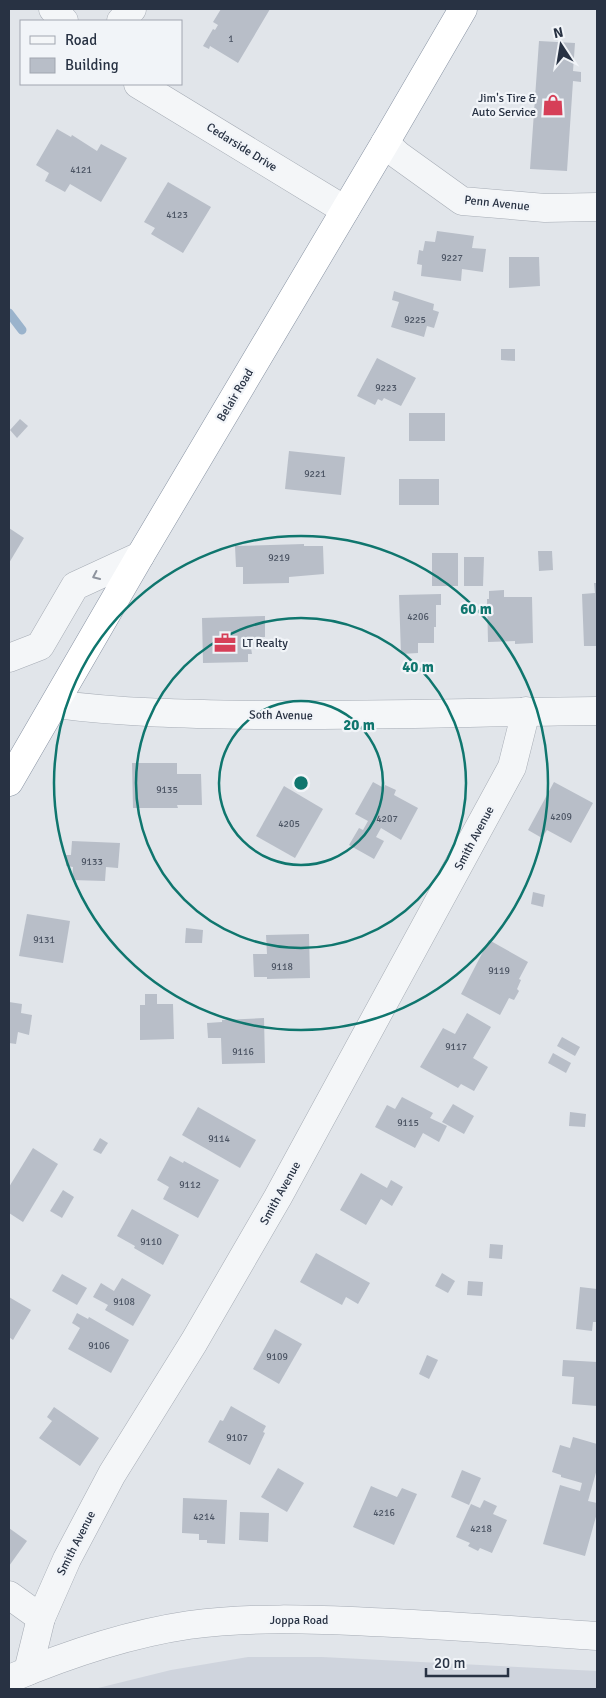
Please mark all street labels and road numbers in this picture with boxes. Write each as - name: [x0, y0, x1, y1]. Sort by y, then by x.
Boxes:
- street label: Cedarside Drive: [204, 120, 280, 175]
- street label: Penn Avenue: [463, 193, 530, 214]
- street label: Belair Road: [214, 366, 257, 424]
- street label: Soth Avenue: [249, 707, 313, 724]
- street label: Smith Avenue: [451, 804, 498, 873]
- street label: Smith Avenue: [257, 1159, 304, 1228]
- street label: Smith Avenue: [54, 1508, 99, 1578]
- street label: Joppa Road: [270, 1613, 328, 1628]

